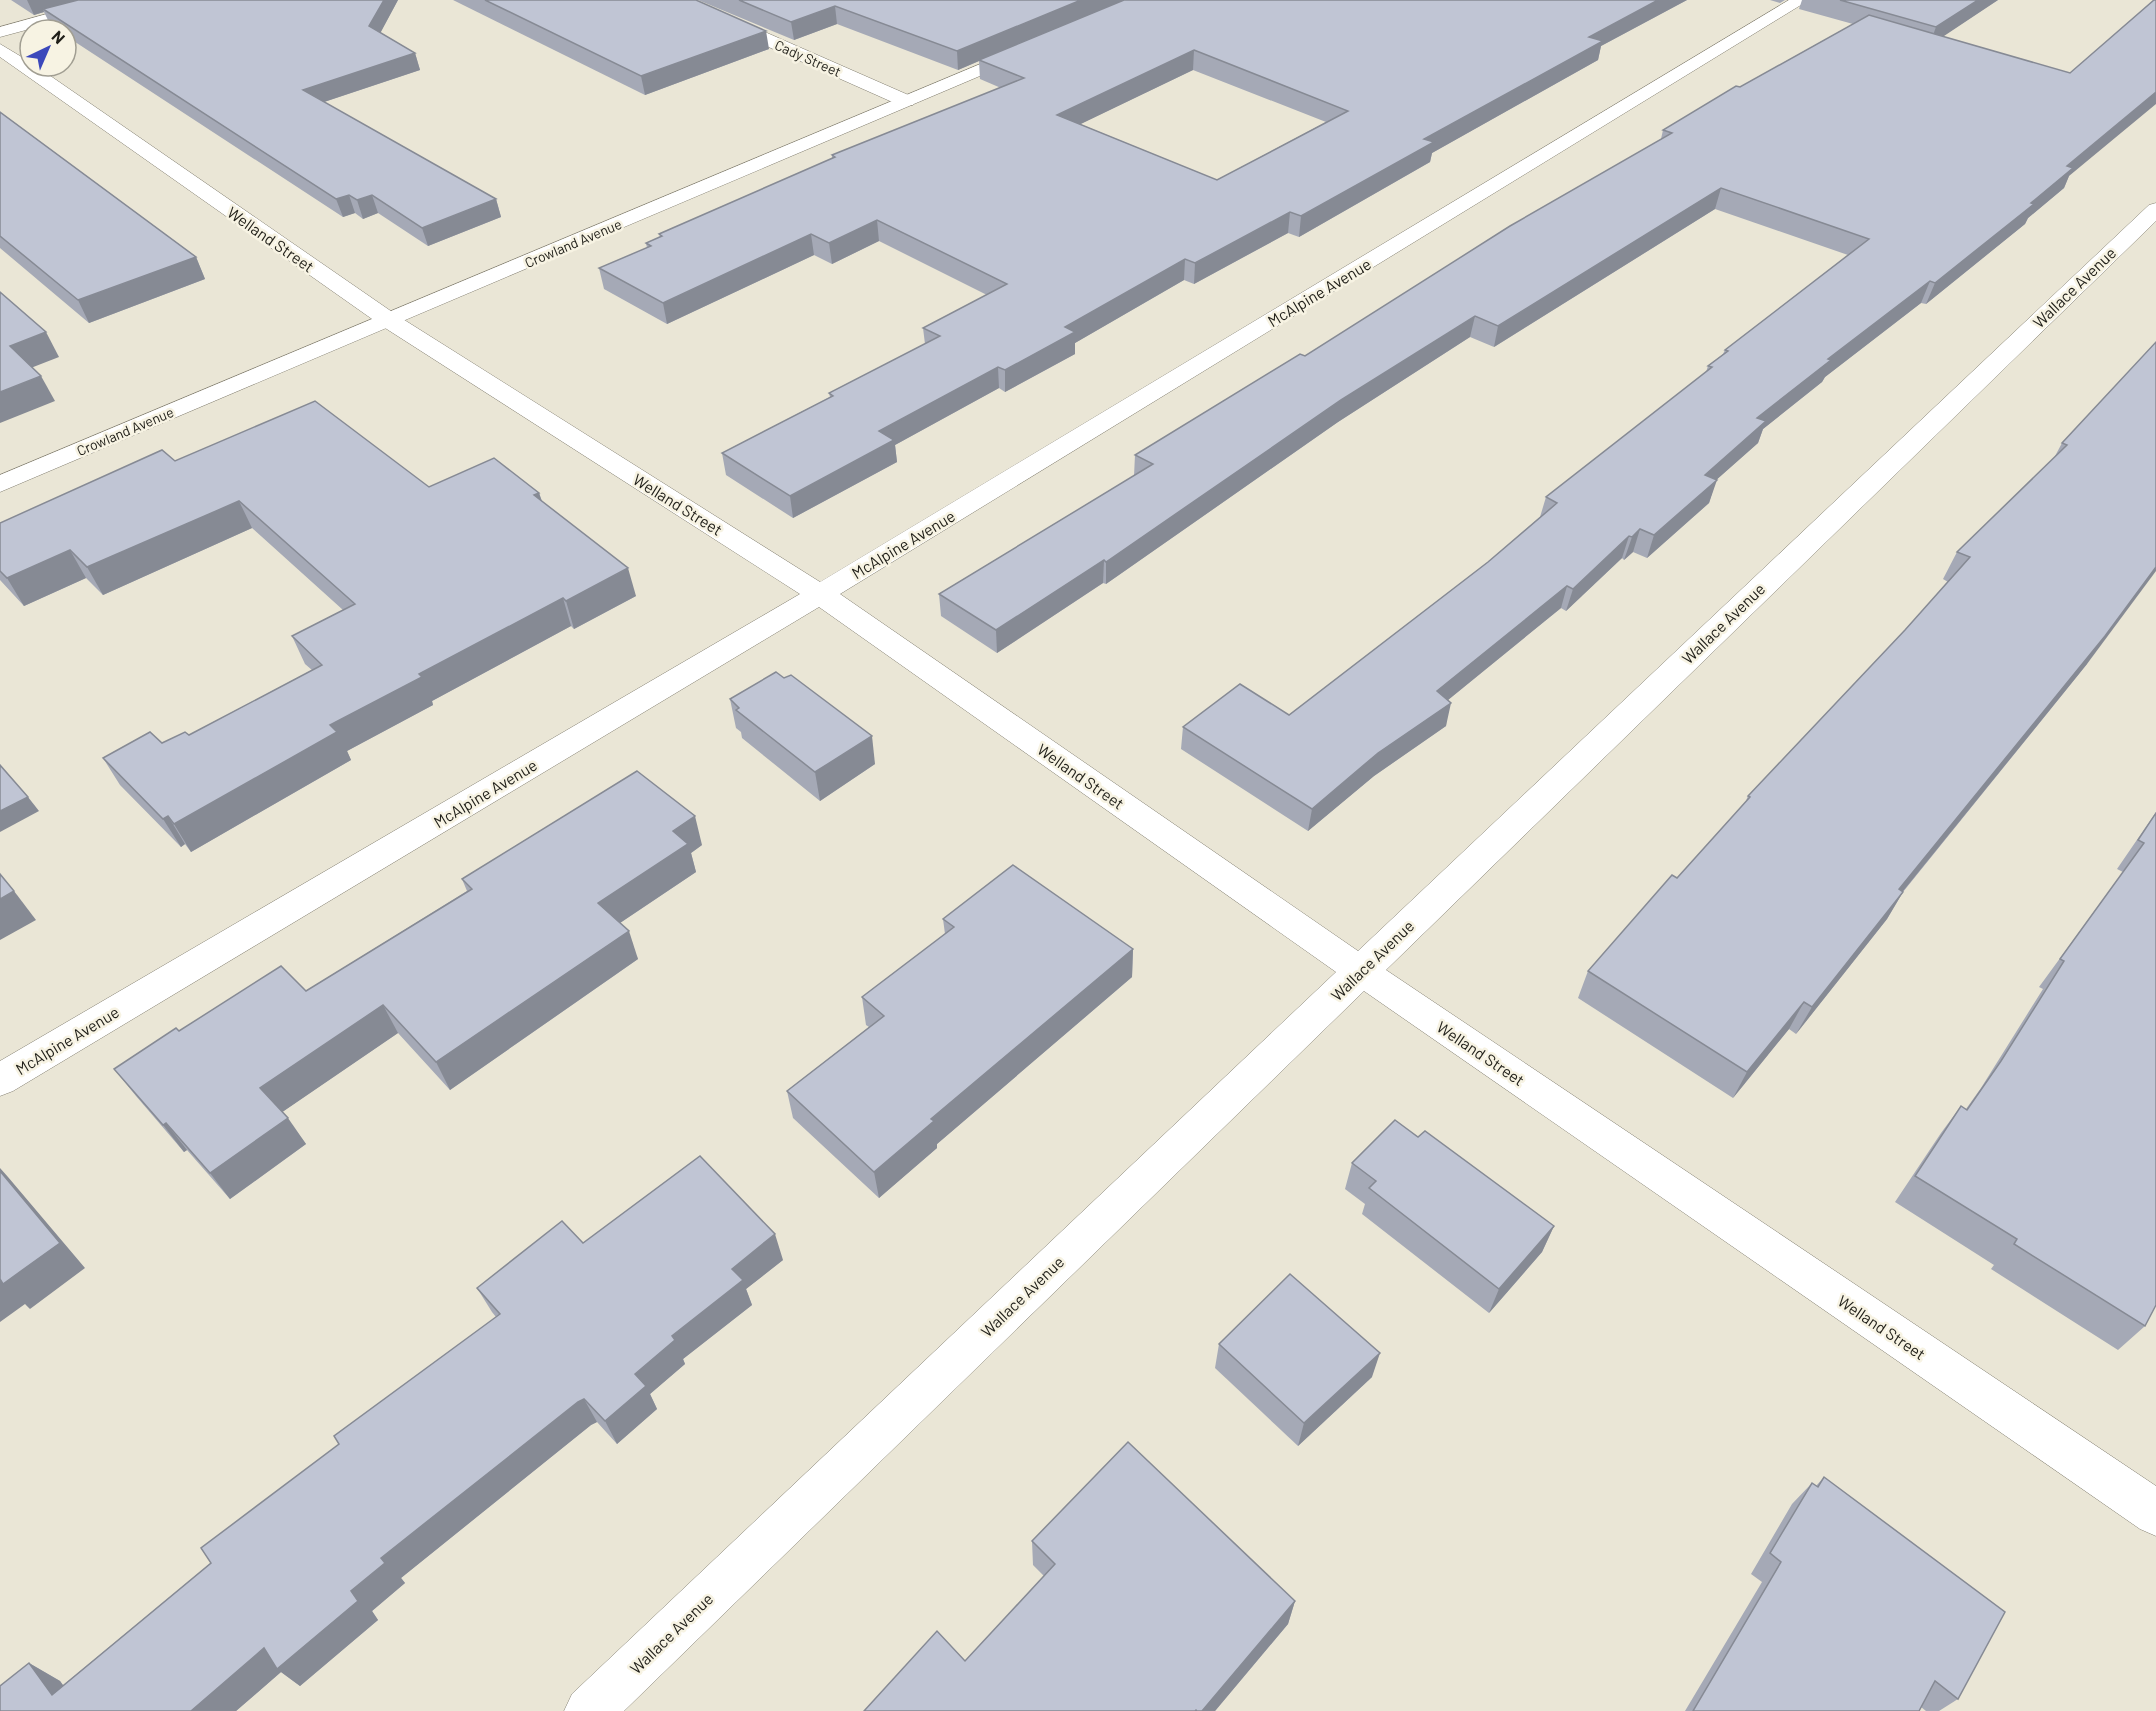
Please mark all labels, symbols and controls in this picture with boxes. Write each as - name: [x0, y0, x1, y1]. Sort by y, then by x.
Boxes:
- north arrow: [18, 18, 78, 78]
- text: N: [48, 26, 69, 47]
- street label: Cady Street: [772, 36, 844, 80]
- street label: Welland Street: [224, 202, 318, 276]
- street label: Crowland Avenue: [522, 215, 624, 271]
- street label: Wallace Avenue: [2029, 243, 2119, 331]
- street label: McAlpine Avenue: [1264, 254, 1374, 330]
- street label: Crowland Avenue: [74, 403, 176, 459]
- street label: Welland Street: [630, 469, 726, 539]
- street label: McAlpine Avenue: [848, 506, 958, 582]
- street label: Wallace Avenue: [1678, 579, 1768, 667]
- street label: Welland Street: [1034, 739, 1128, 813]
- street label: McAlpine Avenue: [430, 755, 540, 831]
- street label: Wallace Avenue: [1327, 916, 1417, 1004]
- street label: McAlpine Avenue: [12, 1002, 122, 1078]
- street label: Welland Street: [1434, 1017, 1528, 1089]
- street label: Wallace Avenue: [977, 1252, 1067, 1340]
- street label: Welland Street: [1835, 1291, 1929, 1363]
- street label: Wallace Avenue: [626, 1589, 716, 1677]

